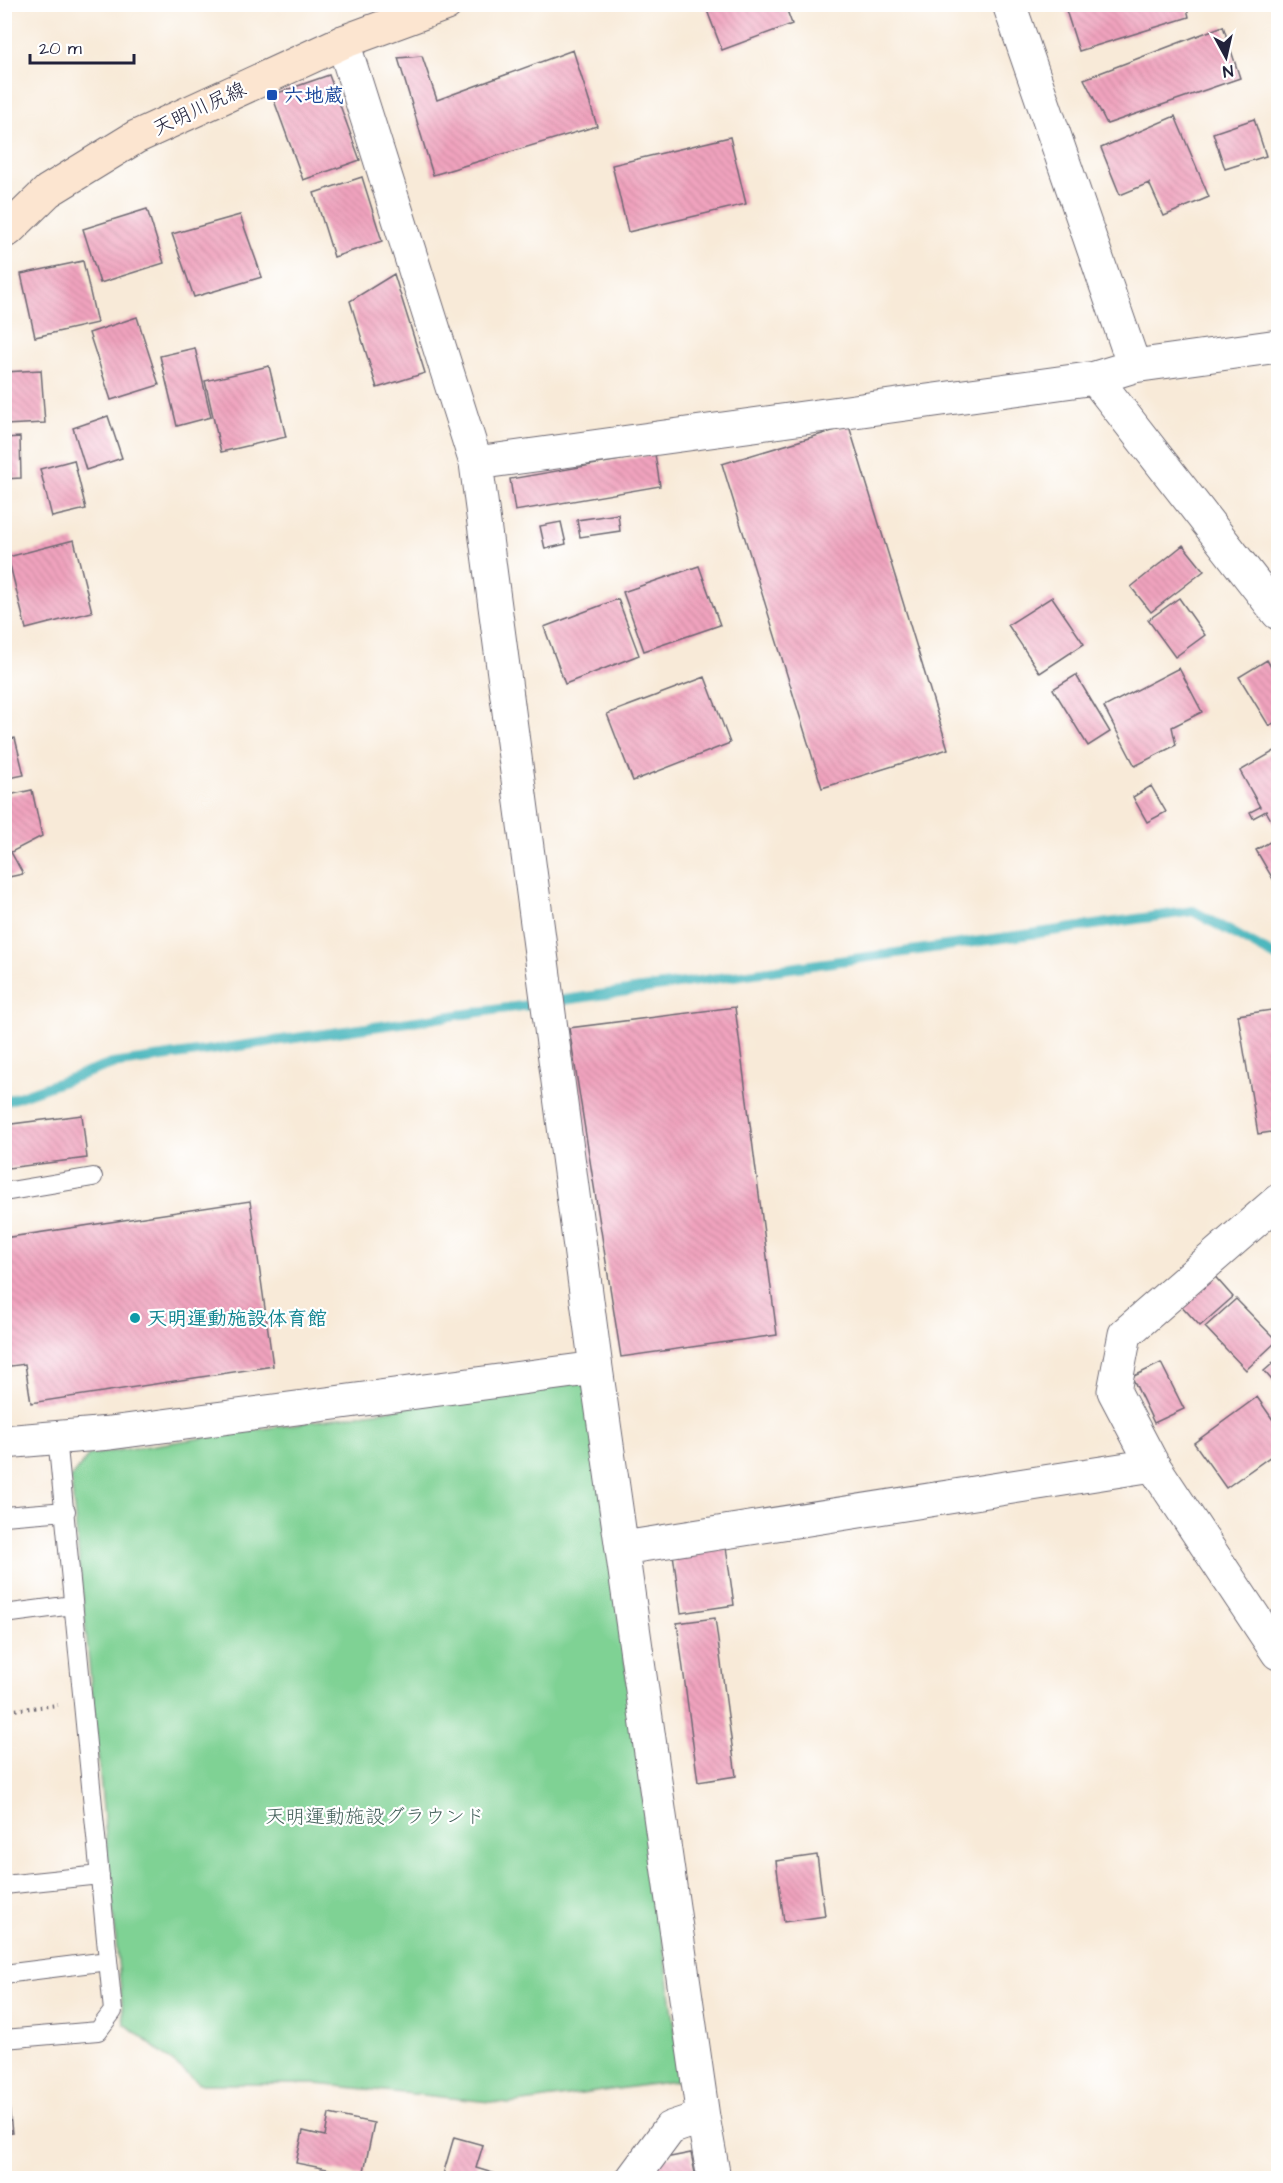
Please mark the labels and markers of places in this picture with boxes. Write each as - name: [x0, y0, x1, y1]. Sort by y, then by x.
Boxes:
- place label: 六地蔵: [284, 82, 344, 110]
- marker: 六地蔵: [265, 88, 279, 102]
- place label: 天明運動施設体育館: [147, 1305, 327, 1333]
- marker: 天明運動施設体育館: [128, 1311, 142, 1325]

